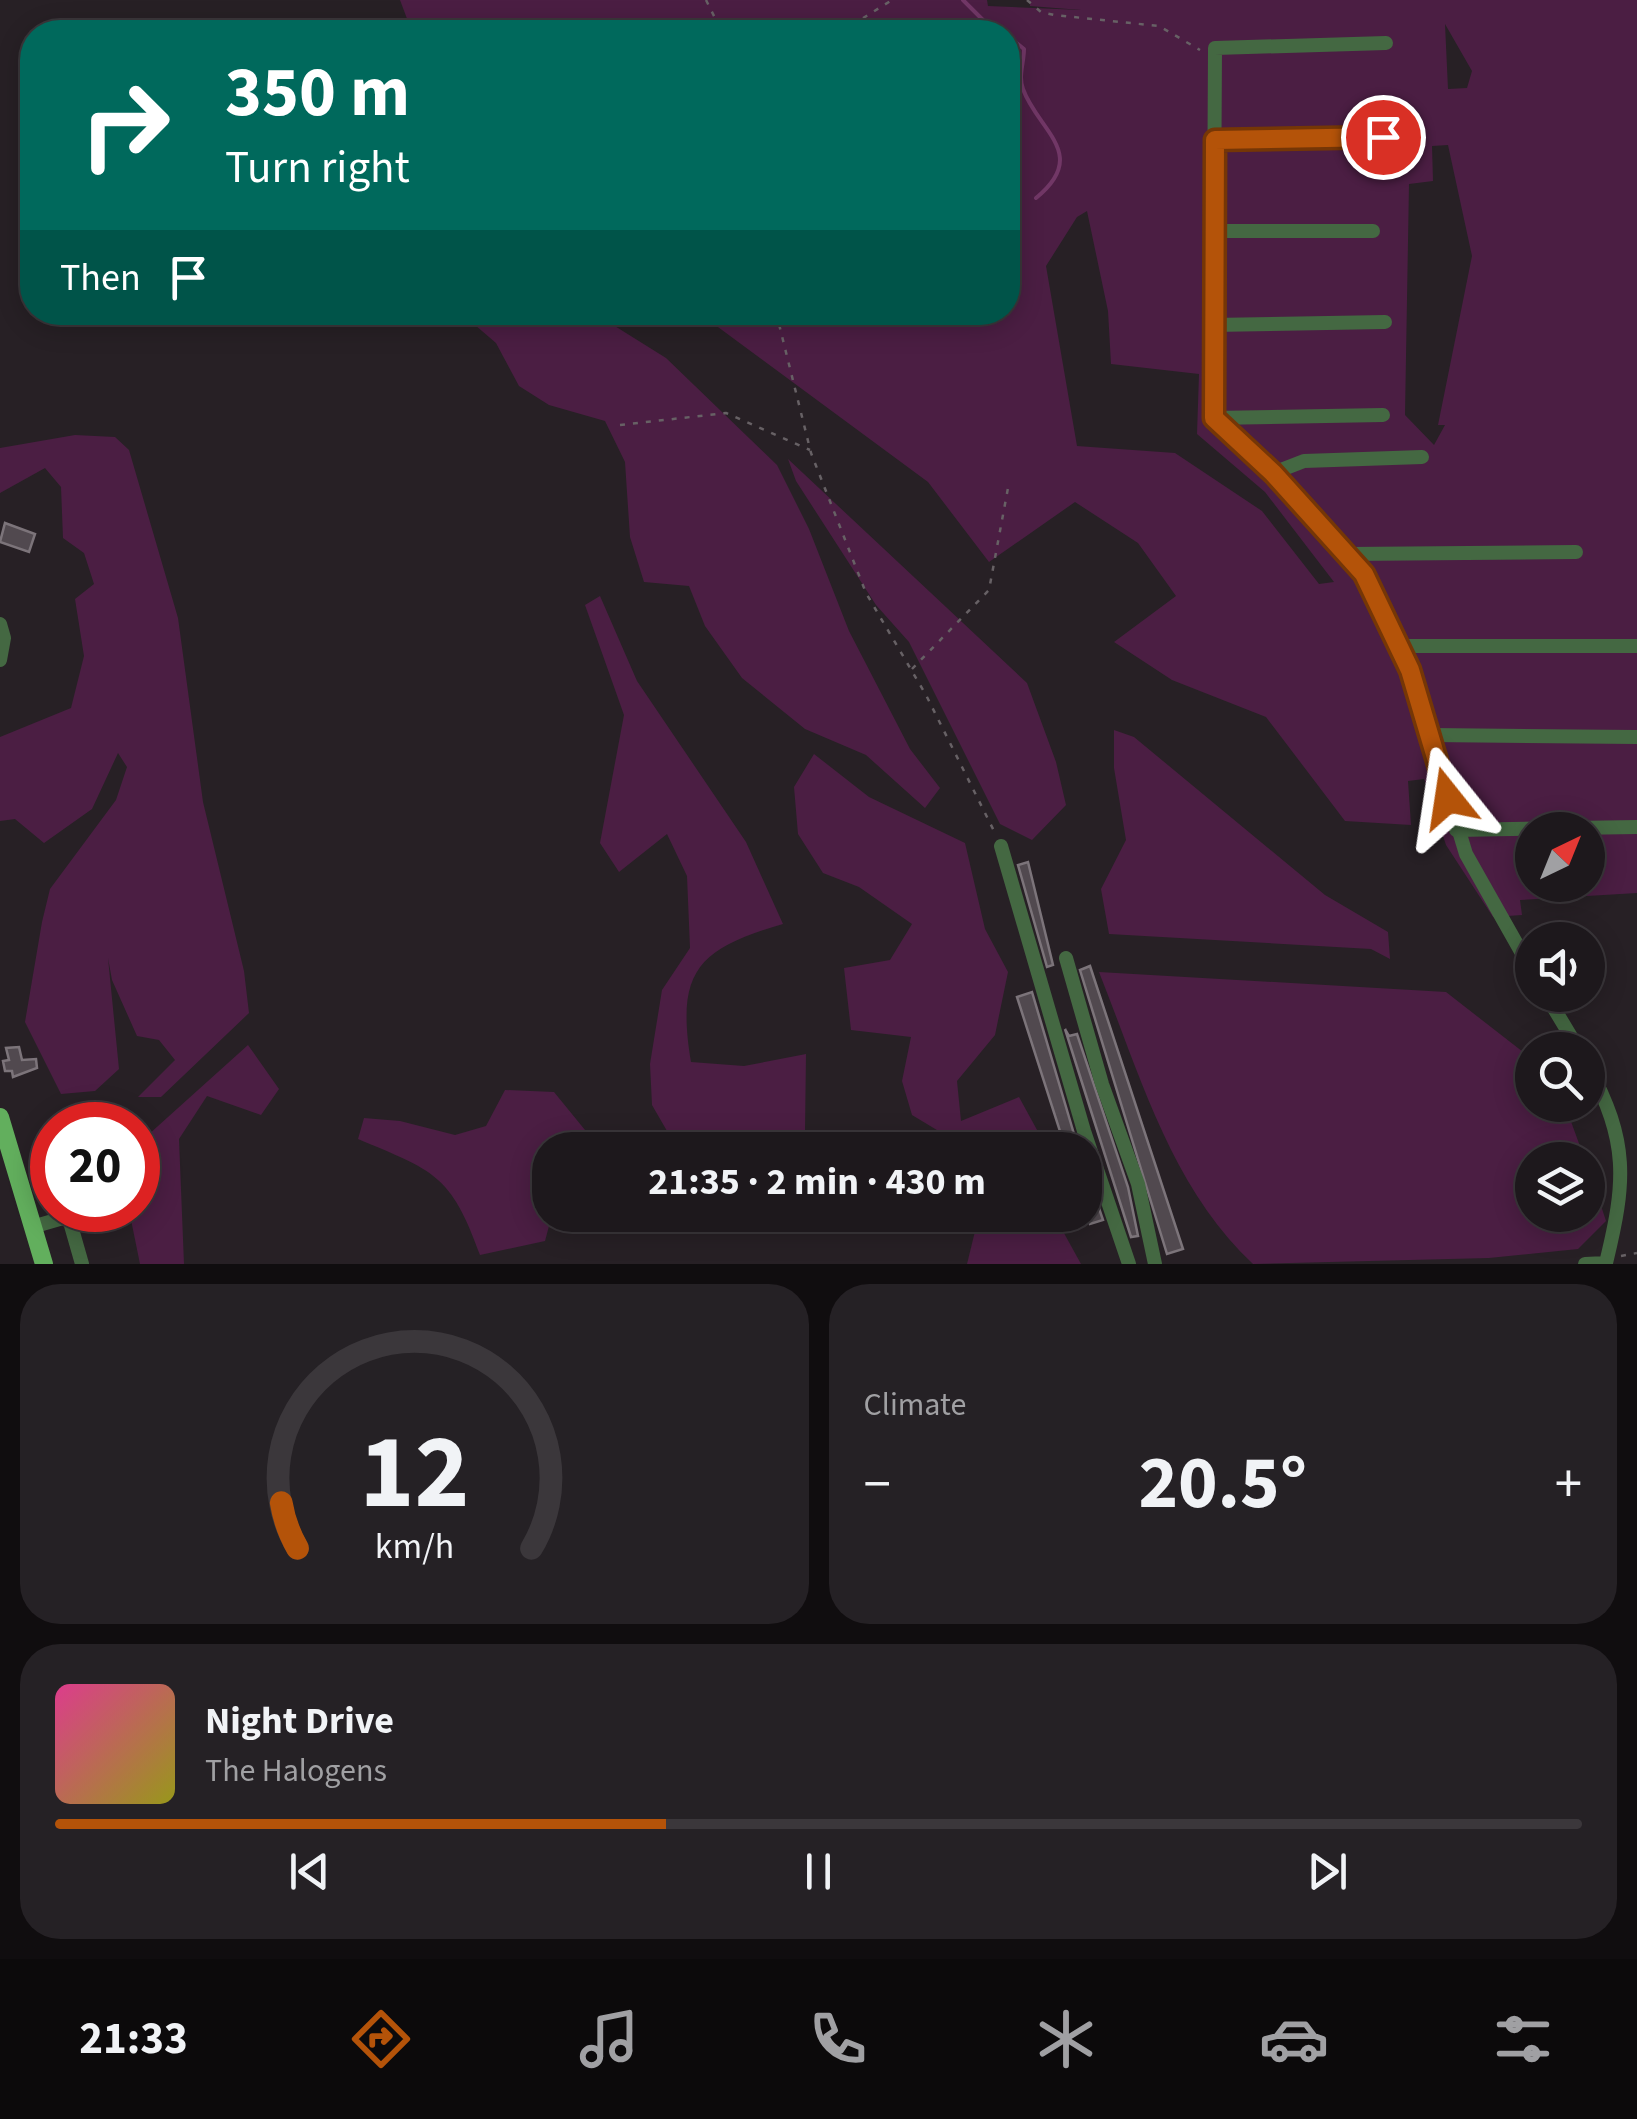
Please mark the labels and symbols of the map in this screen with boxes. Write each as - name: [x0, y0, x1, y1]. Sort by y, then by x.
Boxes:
- pin: [1341, 95, 1426, 180]
- position arrow: [1396, 746, 1500, 850]
- north arrow: [1515, 812, 1605, 902]
- speed limit sign: 20: [30, 1102, 160, 1232]

